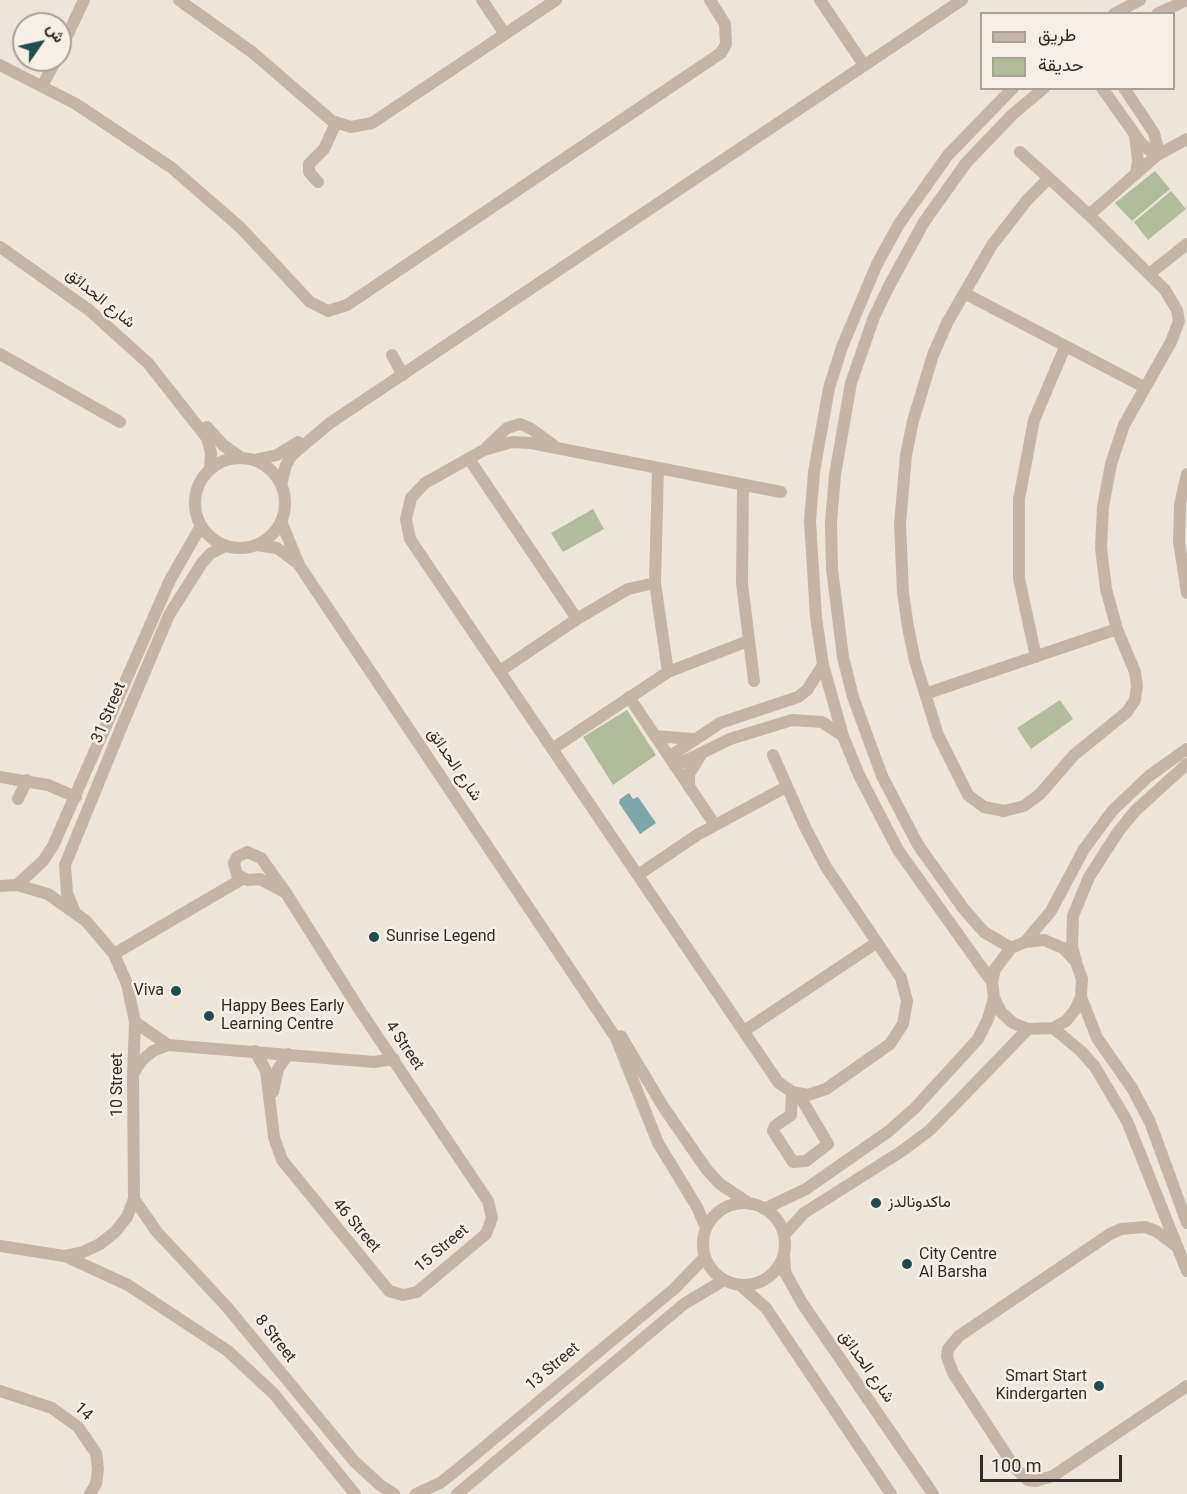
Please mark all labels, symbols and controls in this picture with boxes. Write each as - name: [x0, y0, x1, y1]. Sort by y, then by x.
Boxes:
- north arrow: [12, 12, 72, 72]
- legend: [980, 12, 1175, 90]
- text: ش: [42, 19, 69, 46]
- text: طريق: [1038, 24, 1076, 45]
- text: حديقة: [1038, 54, 1084, 75]
- street label: شارع الحدائق: [62, 265, 138, 333]
- street label: 31 Street: [88, 680, 130, 746]
- street label: شارع الحدائق: [423, 725, 485, 805]
- place label: Sunrise Legend: [386, 927, 496, 947]
- marker: Sunrise Legend: [367, 930, 381, 944]
- place label: Viva: [134, 981, 164, 1001]
- marker: Viva: [169, 984, 183, 998]
- place label: Happy Bees Early Learning Centre: [221, 997, 344, 1035]
- marker: Happy Bees Early Learning Centre: [202, 1009, 216, 1023]
- street label: 4 Street: [381, 1018, 427, 1074]
- street label: 10 Street: [108, 1053, 128, 1117]
- place label: ماكدونالدز: [888, 1193, 951, 1213]
- street label: 46 Street: [328, 1195, 384, 1257]
- marker: ماكدونالدز: [869, 1196, 883, 1210]
- street label: 15 Street: [411, 1221, 473, 1277]
- place label: City Centre Al Barsha: [919, 1245, 997, 1283]
- marker: City Centre Al Barsha: [900, 1257, 914, 1271]
- street label: 8 Street: [250, 1311, 300, 1367]
- street label: شارع الحدائق: [834, 1327, 898, 1407]
- street label: 13 Street: [522, 1339, 584, 1395]
- place label: Smart Start Kindergarten: [995, 1367, 1087, 1405]
- marker: Smart Start Kindergarten: [1092, 1379, 1106, 1393]
- street label: 14: [70, 1399, 96, 1425]
- scale bar: [983, 1443, 1126, 1481]
- text: 100 m: [991, 1455, 1042, 1476]

